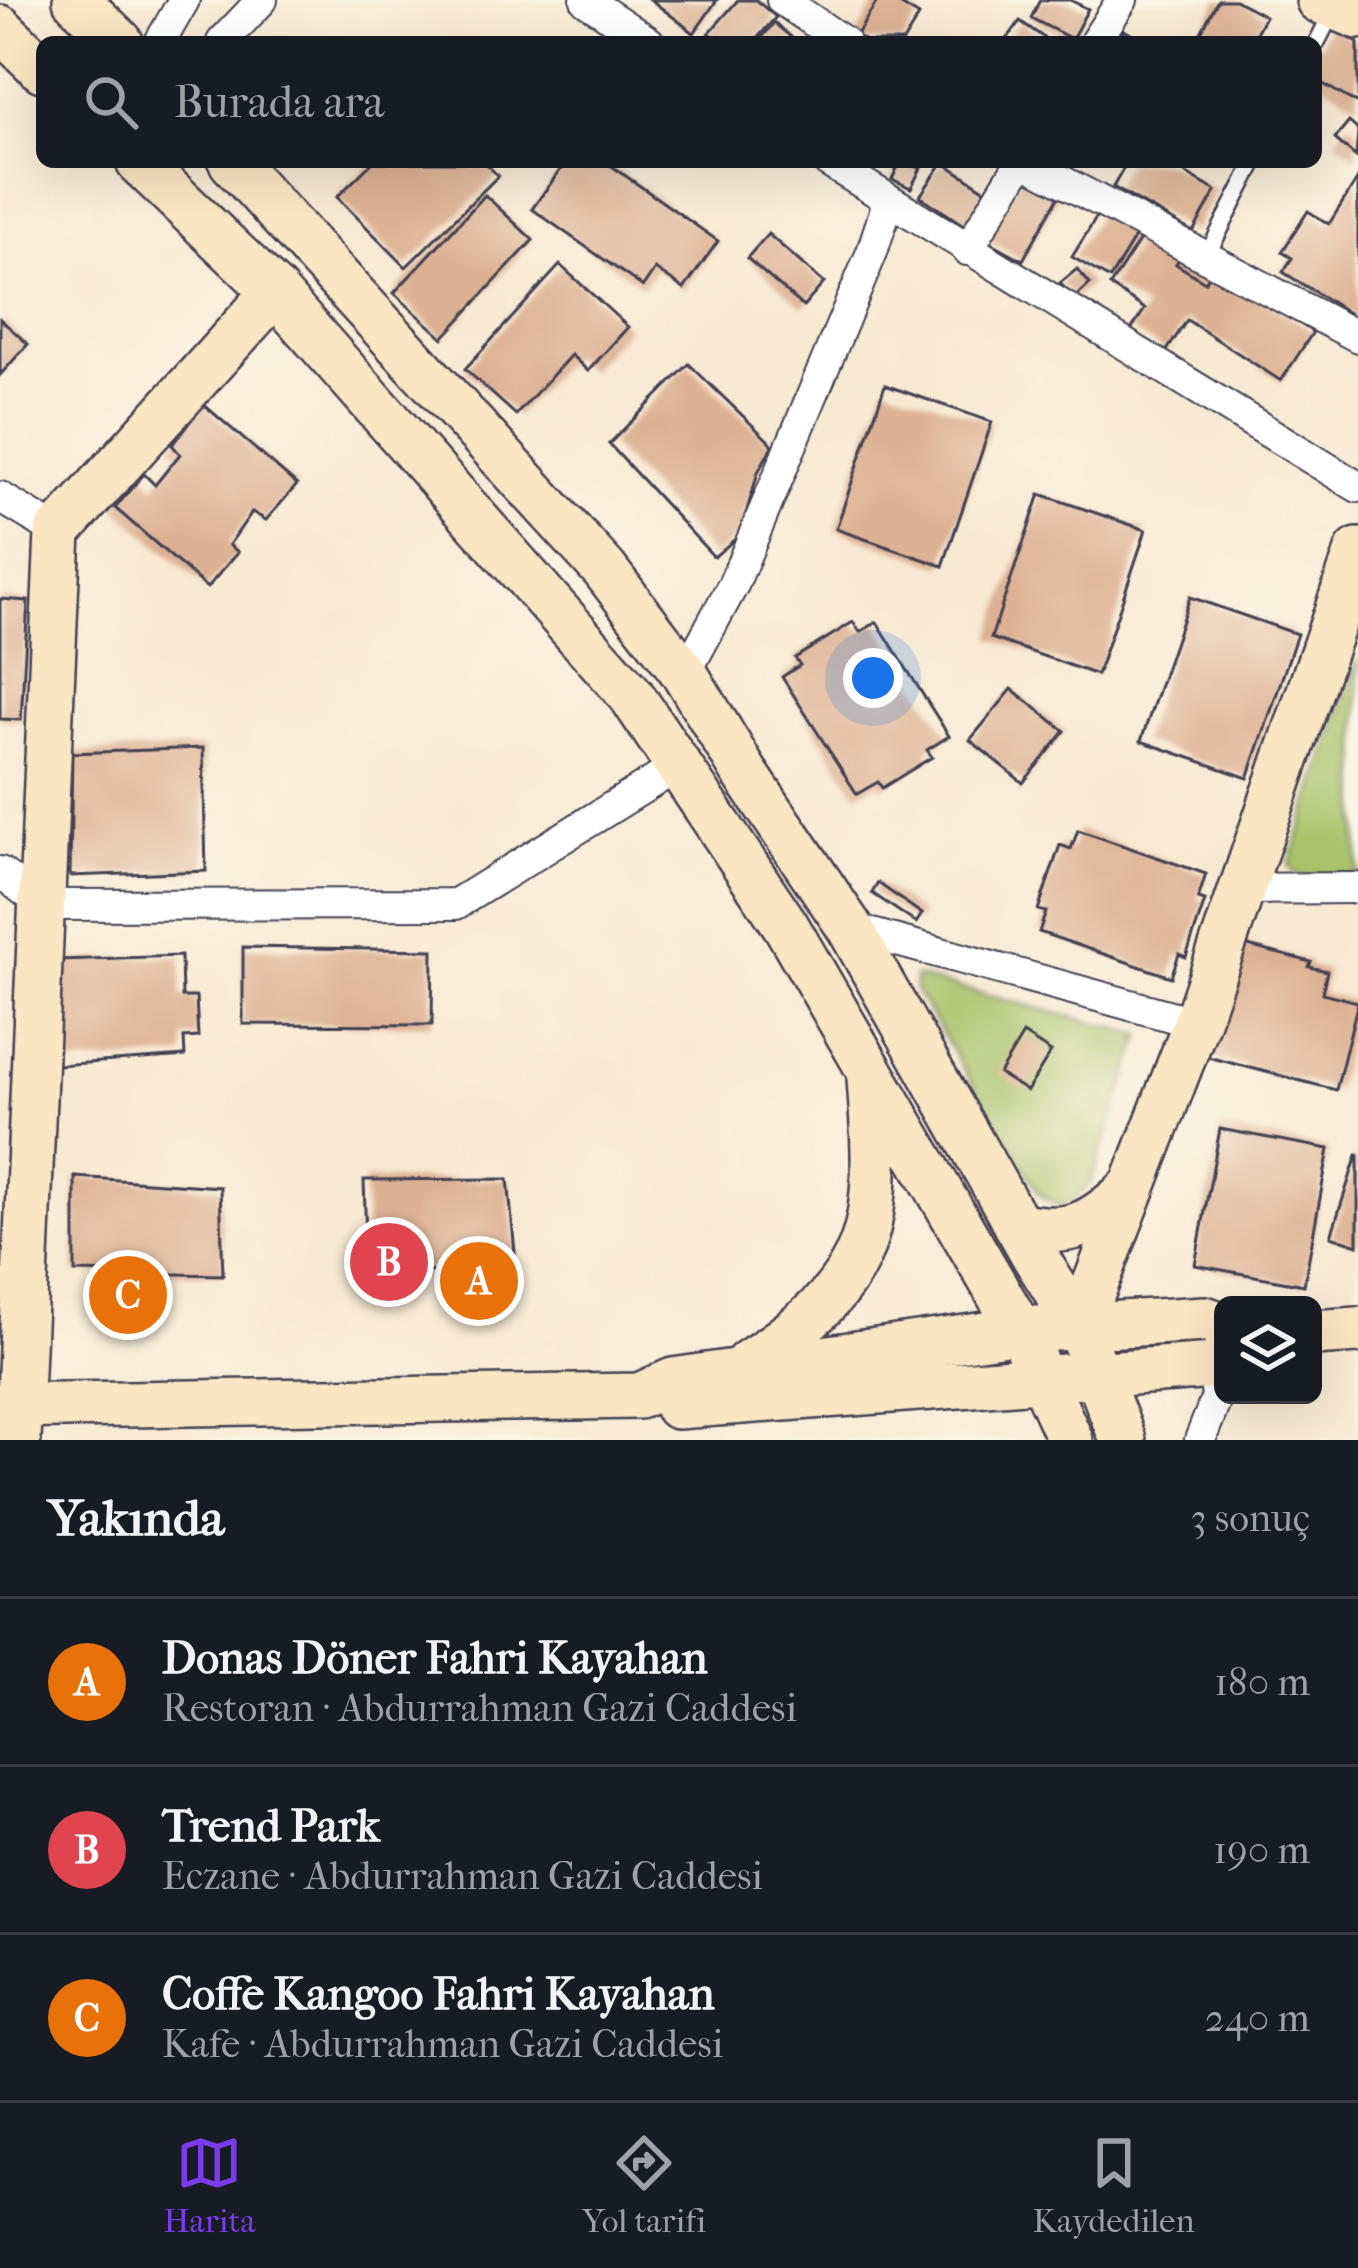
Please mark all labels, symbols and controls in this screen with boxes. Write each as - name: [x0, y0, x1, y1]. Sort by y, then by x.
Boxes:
- search box: [36, 36, 1322, 168]
- icon: search: [78, 69, 144, 135]
- text: Burada ara: [174, 76, 384, 129]
- your location: [843, 648, 903, 708]
- pin: B: [350, 1217, 428, 1307]
- pin: A: [440, 1236, 518, 1326]
- pin: C: [89, 1250, 167, 1340]
- map controls: [1214, 1296, 1322, 1404]
- button: layers: [1214, 1296, 1322, 1404]
- text: Yakında: [48, 1488, 224, 1548]
- text: 3 sonuç: [1190, 1495, 1310, 1541]
- text: Donas Döner Fahri Kayahan: [162, 1632, 708, 1685]
- text: A: [74, 1659, 100, 1705]
- text: 180 m: [1214, 1659, 1310, 1705]
- text: Restoran · Abdurrahman Gazi Caddesi: [162, 1685, 797, 1731]
- text: Trend Park: [162, 1800, 380, 1853]
- text: B: [74, 1827, 100, 1873]
- text: 190 m: [1213, 1827, 1310, 1873]
- text: Eczane · Abdurrahman Gazi Caddesi: [162, 1853, 763, 1899]
- text: Coffe Kangoo Fahri Kayahan: [162, 1968, 715, 2021]
- text: C: [74, 1995, 100, 2041]
- text: 240 m: [1205, 1995, 1310, 2041]
- text: Kafe · Abdurrahman Gazi Caddesi: [162, 2021, 723, 2067]
- tab: Harita: [163, 2130, 256, 2241]
- tab: Yol tarifi: [582, 2130, 706, 2241]
- tab: Kaydedilen: [1033, 2130, 1195, 2241]

